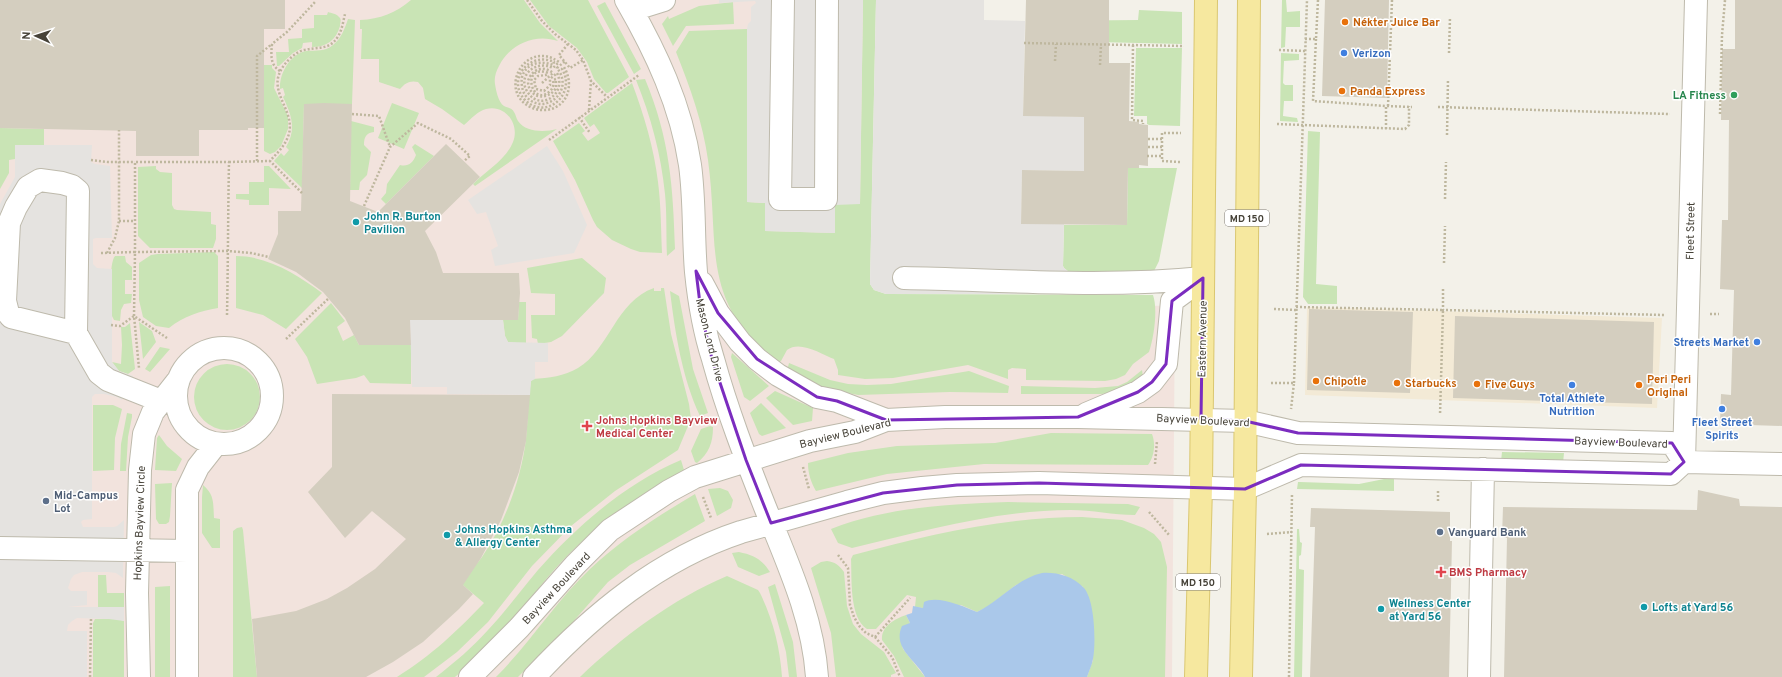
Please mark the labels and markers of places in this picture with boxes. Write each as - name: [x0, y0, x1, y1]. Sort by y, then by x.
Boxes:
- place label: Nékter Juice Bar: [1353, 16, 1440, 30]
- marker: Nékter Juice Bar: [1340, 17, 1350, 27]
- place label: Verizon: [1352, 47, 1391, 61]
- marker: Verizon: [1339, 48, 1349, 58]
- place label: Panda Express: [1350, 85, 1425, 99]
- marker: Panda Express: [1337, 86, 1347, 96]
- place label: LA Fitness: [1673, 89, 1726, 103]
- marker: LA Fitness: [1729, 90, 1739, 100]
- place label: John R. Burton Pavilion: [364, 210, 441, 237]
- marker: John R. Burton Pavilion: [351, 217, 361, 227]
- place label: Streets Market: [1673, 336, 1749, 350]
- marker: Streets Market: [1752, 337, 1762, 347]
- place label: Peri Peri Original: [1647, 373, 1691, 400]
- place label: Chipotle: [1324, 375, 1367, 389]
- marker: Chipotle: [1311, 376, 1321, 386]
- place label: Starbucks: [1405, 377, 1457, 391]
- marker: Starbucks: [1392, 378, 1402, 388]
- place label: Five Guys: [1485, 378, 1535, 392]
- marker: Five Guys: [1472, 379, 1482, 389]
- marker: Total Athlete Nutrition: [1567, 380, 1577, 390]
- marker: Peri Peri Original: [1634, 380, 1644, 390]
- place label: Total Athlete Nutrition: [1539, 392, 1605, 419]
- marker: Fleet Street Spirits: [1717, 404, 1727, 414]
- place label: Johns Hopkins Bayview Medical Center: [596, 414, 718, 441]
- place label: Fleet Street Spirits: [1692, 416, 1752, 443]
- marker: Johns Hopkins Bayview Medical Center: [581, 420, 593, 432]
- place label: Mid-Campus Lot: [54, 489, 118, 516]
- marker: Mid-Campus Lot: [41, 496, 51, 506]
- place label: Johns Hopkins Asthma & Allergy Center: [455, 523, 572, 550]
- place label: Vanguard Bank: [1448, 526, 1526, 540]
- marker: Vanguard Bank: [1435, 527, 1445, 537]
- marker: Johns Hopkins Asthma & Allergy Center: [442, 530, 452, 540]
- place label: BMS Pharmacy: [1449, 566, 1527, 580]
- marker: BMS Pharmacy: [1436, 567, 1446, 577]
- place label: Wellness Center at Yard 56: [1389, 597, 1471, 624]
- place label: Lofts at Yard 56: [1652, 601, 1734, 615]
- marker: Lofts at Yard 56: [1639, 602, 1649, 612]
- marker: Wellness Center at Yard 56: [1376, 604, 1386, 614]

